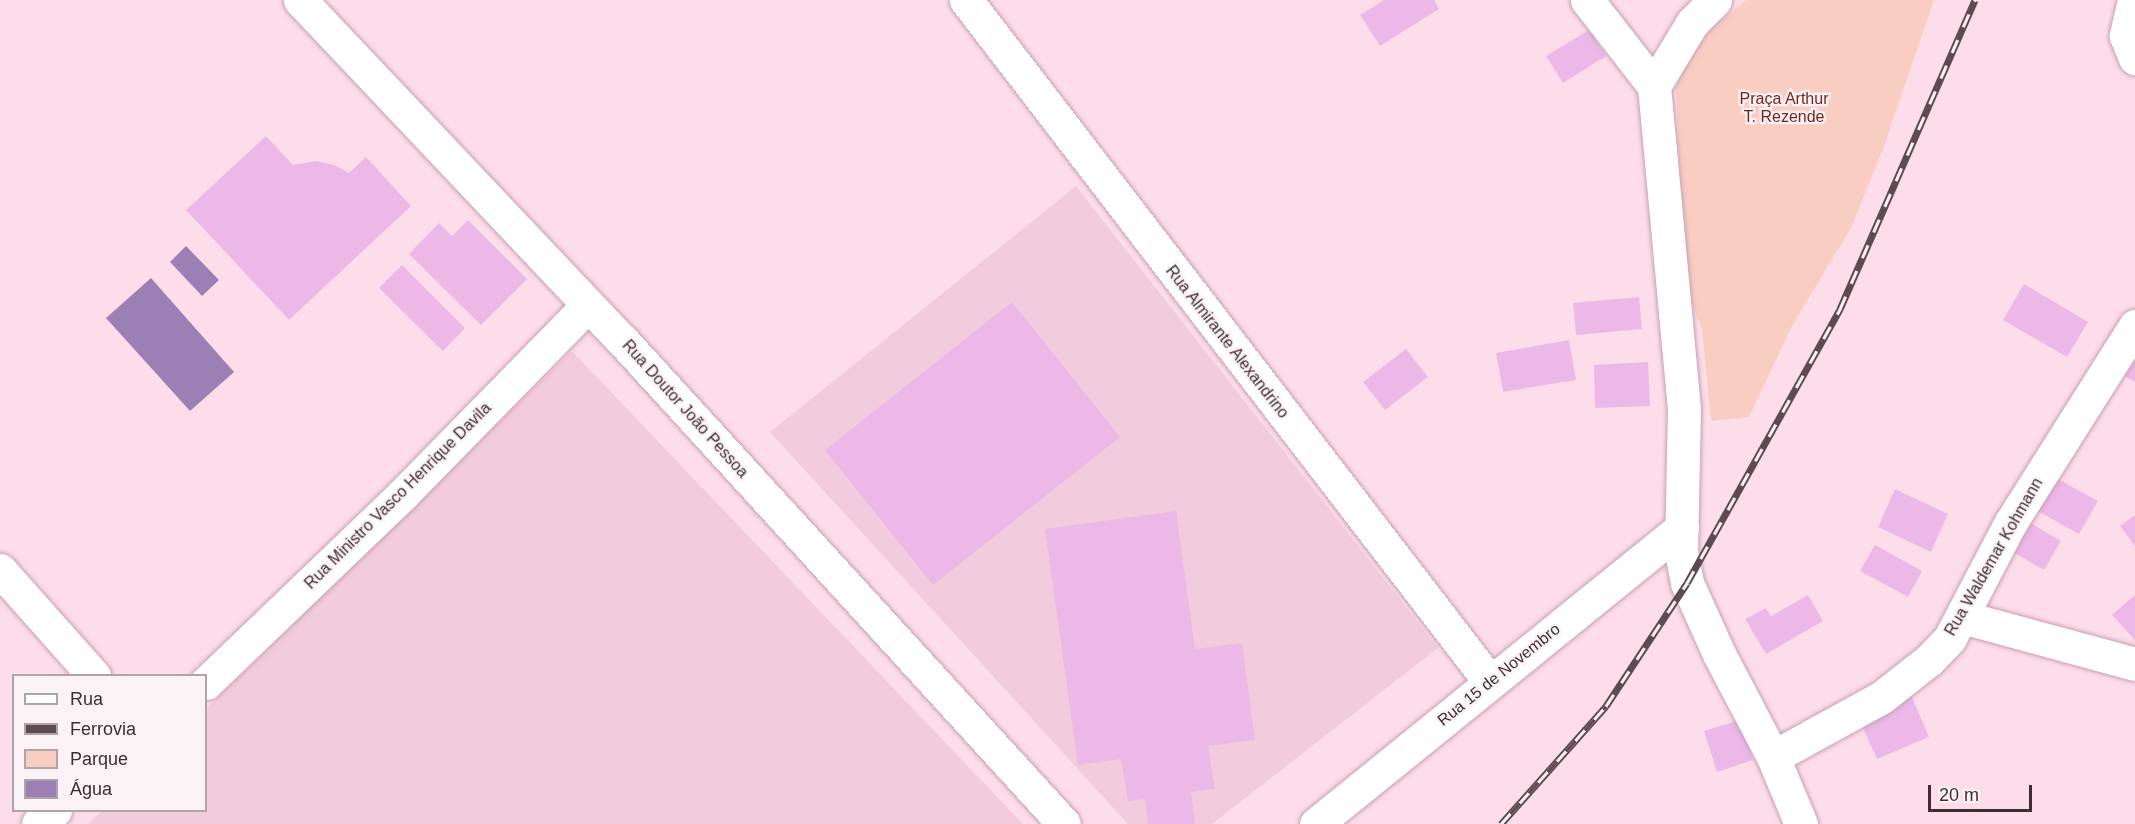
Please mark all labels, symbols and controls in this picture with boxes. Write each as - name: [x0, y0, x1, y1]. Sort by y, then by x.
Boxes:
- park label: Praça Arthur T. Rezende: [1739, 89, 1829, 127]
- street label: Rua Almirante Alexandrino: [1161, 261, 1293, 423]
- street label: Rua Doutor João Pessoa: [618, 336, 752, 482]
- street label: Rua Ministro Vasco Henrique Davila: [301, 399, 495, 593]
- street label: Rua Waldemar Kohmann: [1941, 475, 2047, 639]
- street label: Rua 15 de Novembro: [1434, 620, 1564, 730]
- legend: [12, 674, 207, 812]
- text: Rua: [70, 689, 103, 709]
- text: Ferrovia: [70, 719, 136, 739]
- text: Parque: [70, 749, 128, 769]
- scale bar: [1931, 773, 2034, 811]
- text: Água: [70, 779, 112, 799]
- text: 20 m: [1939, 785, 1979, 805]

